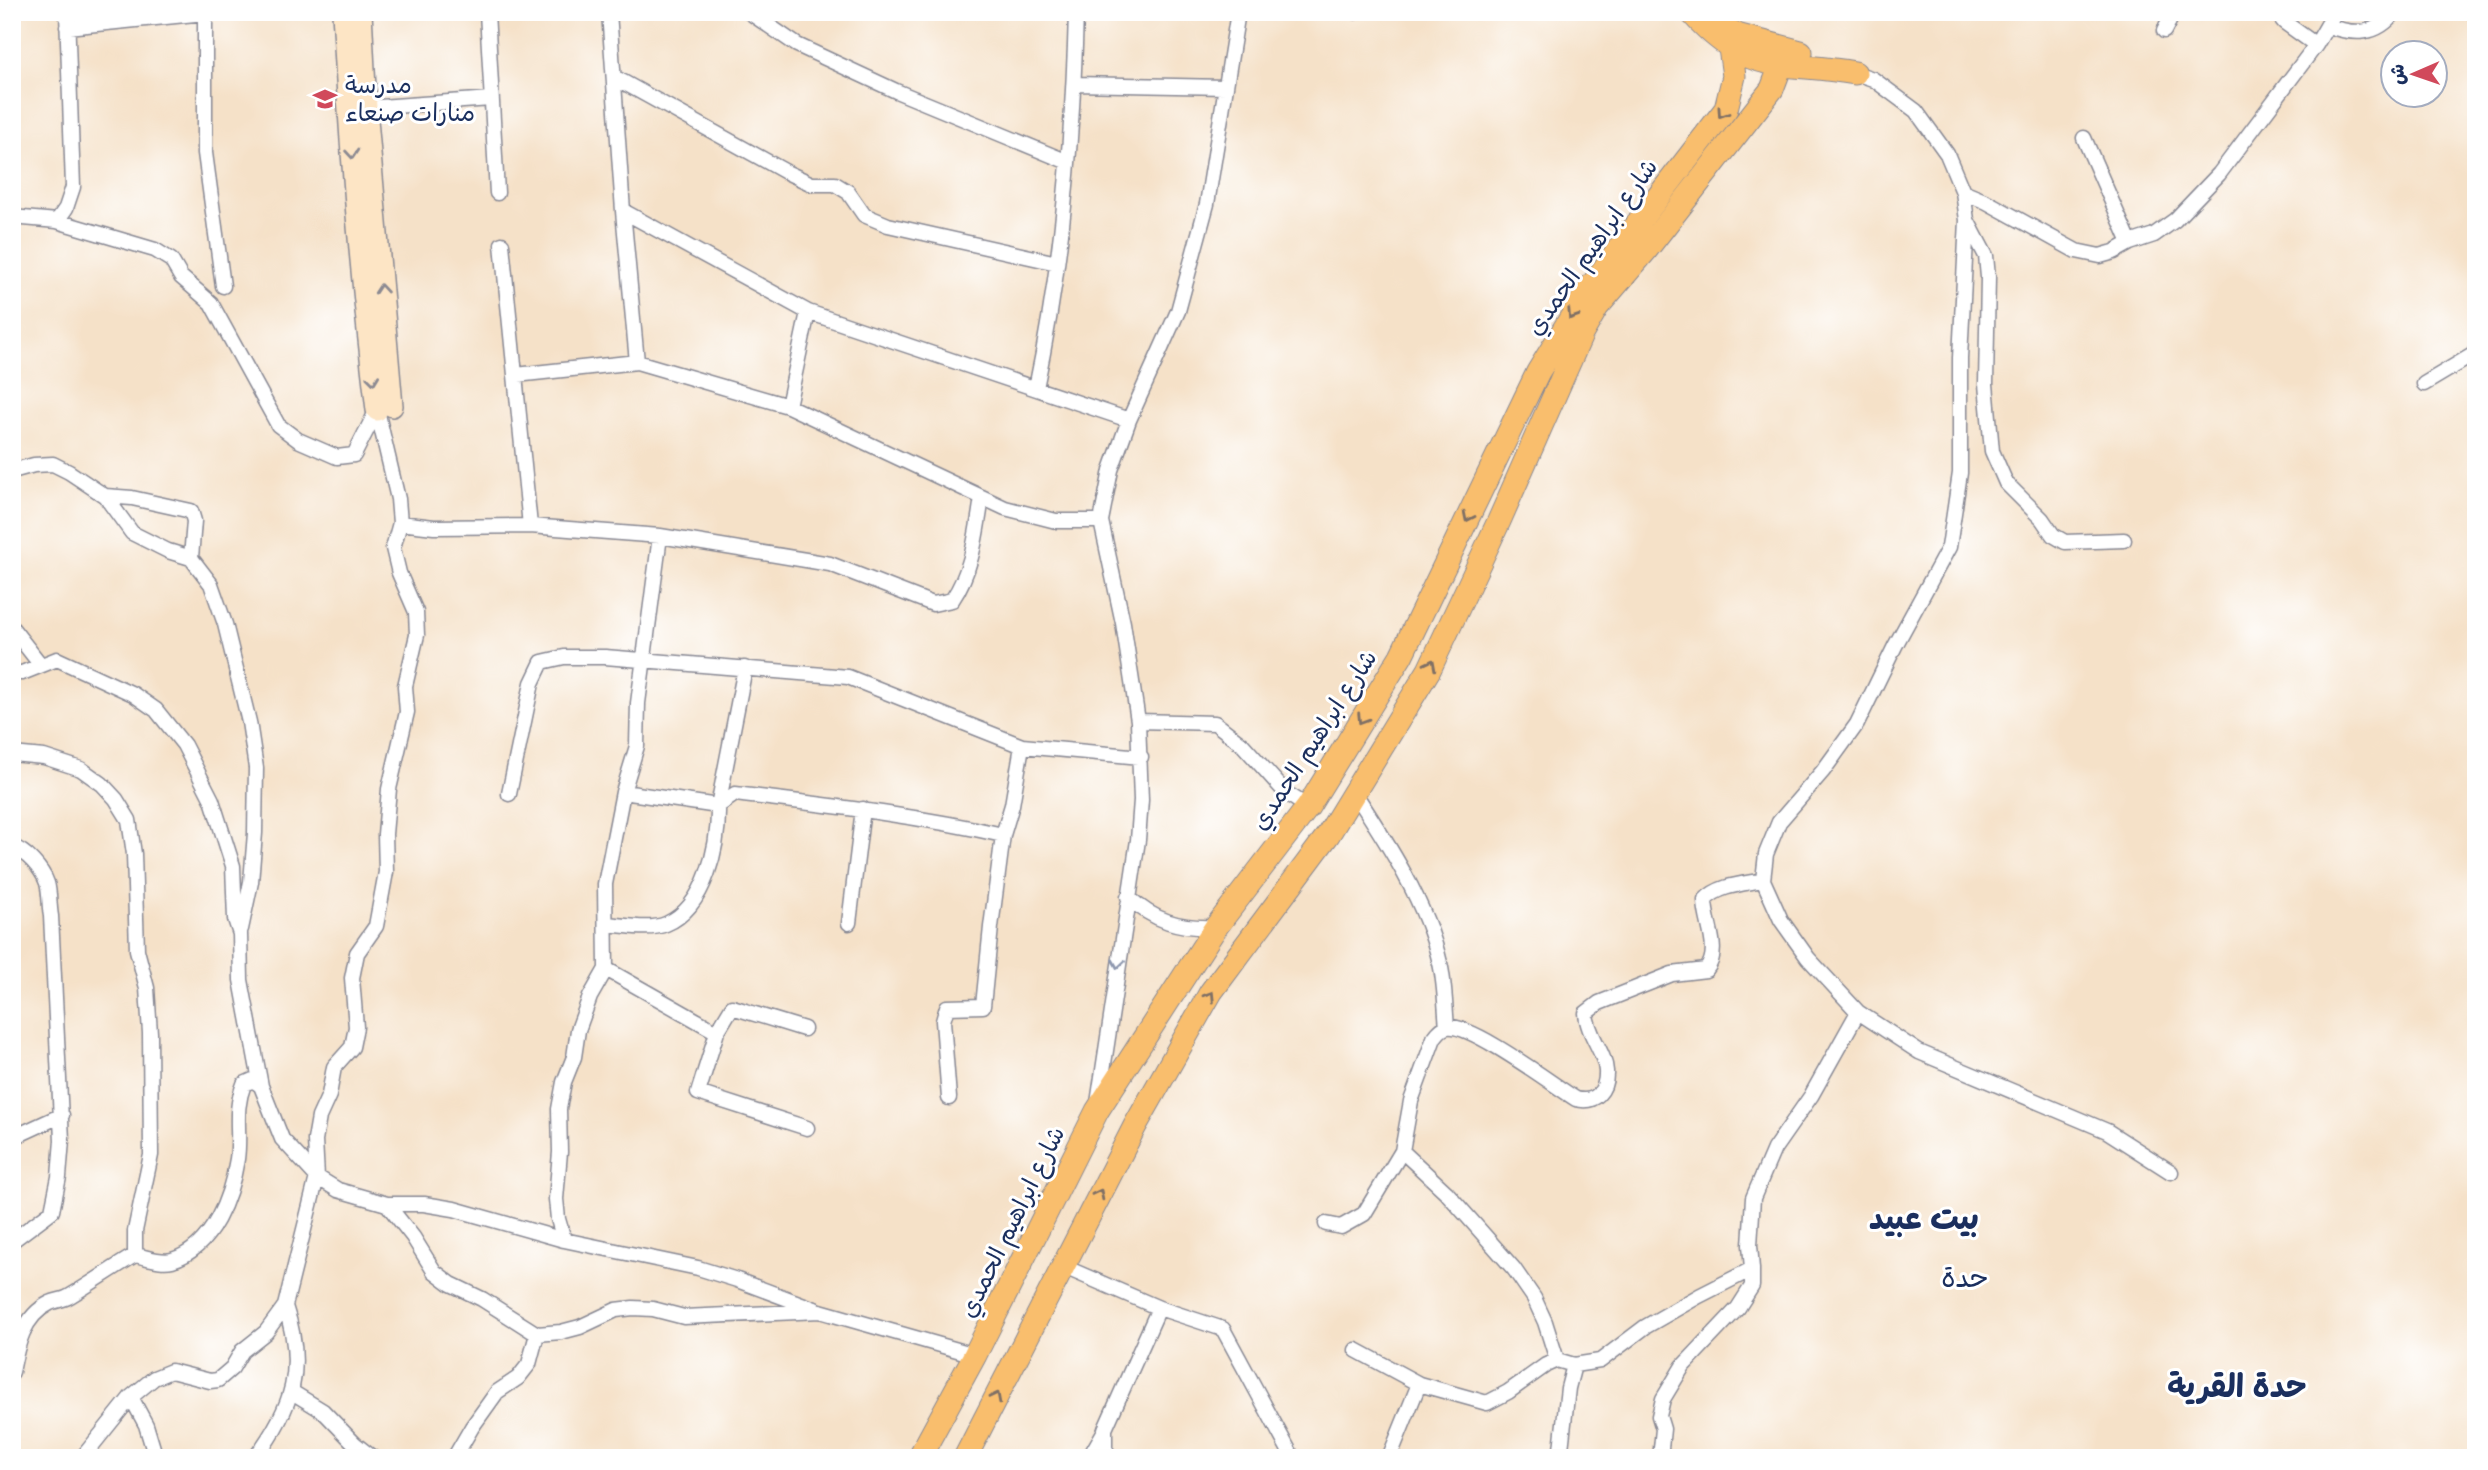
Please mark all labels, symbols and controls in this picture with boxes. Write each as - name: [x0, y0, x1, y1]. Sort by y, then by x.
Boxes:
- north arrow: [2380, 38, 2450, 108]
- text: ش: [2386, 64, 2411, 85]
- place label: مدرسة منارات صنعاء: [345, 71, 475, 130]
- school or university icon: مدرسة منارات صنعاء: [311, 85, 339, 113]
- one-way arrow: [1717, 105, 1730, 118]
- one-way arrow: [344, 149, 359, 160]
- street label: شارع ابراهيم الحمدي: [1521, 153, 1667, 343]
- one-way arrow: [374, 283, 389, 294]
- one-way arrow: [1567, 308, 1580, 321]
- one-way arrow: [365, 375, 380, 386]
- one-way arrow: [1462, 510, 1476, 522]
- street label: شارع ابراهيم الحمدي: [1245, 645, 1386, 837]
- one-way arrow: [1423, 659, 1437, 671]
- one-way arrow: [1358, 711, 1371, 724]
- one-way arrow: [1111, 959, 1126, 970]
- one-way arrow: [1201, 990, 1214, 1003]
- street label: شارع ابراهيم الحمدي: [954, 1122, 1074, 1324]
- one-way arrow: [1091, 1189, 1104, 1201]
- district label: بيت عبيد: [1869, 1199, 1979, 1241]
- district label: حدة: [1941, 1261, 1989, 1298]
- district label: حدة القرية: [2167, 1367, 2307, 1409]
- one-way arrow: [987, 1392, 1001, 1404]

